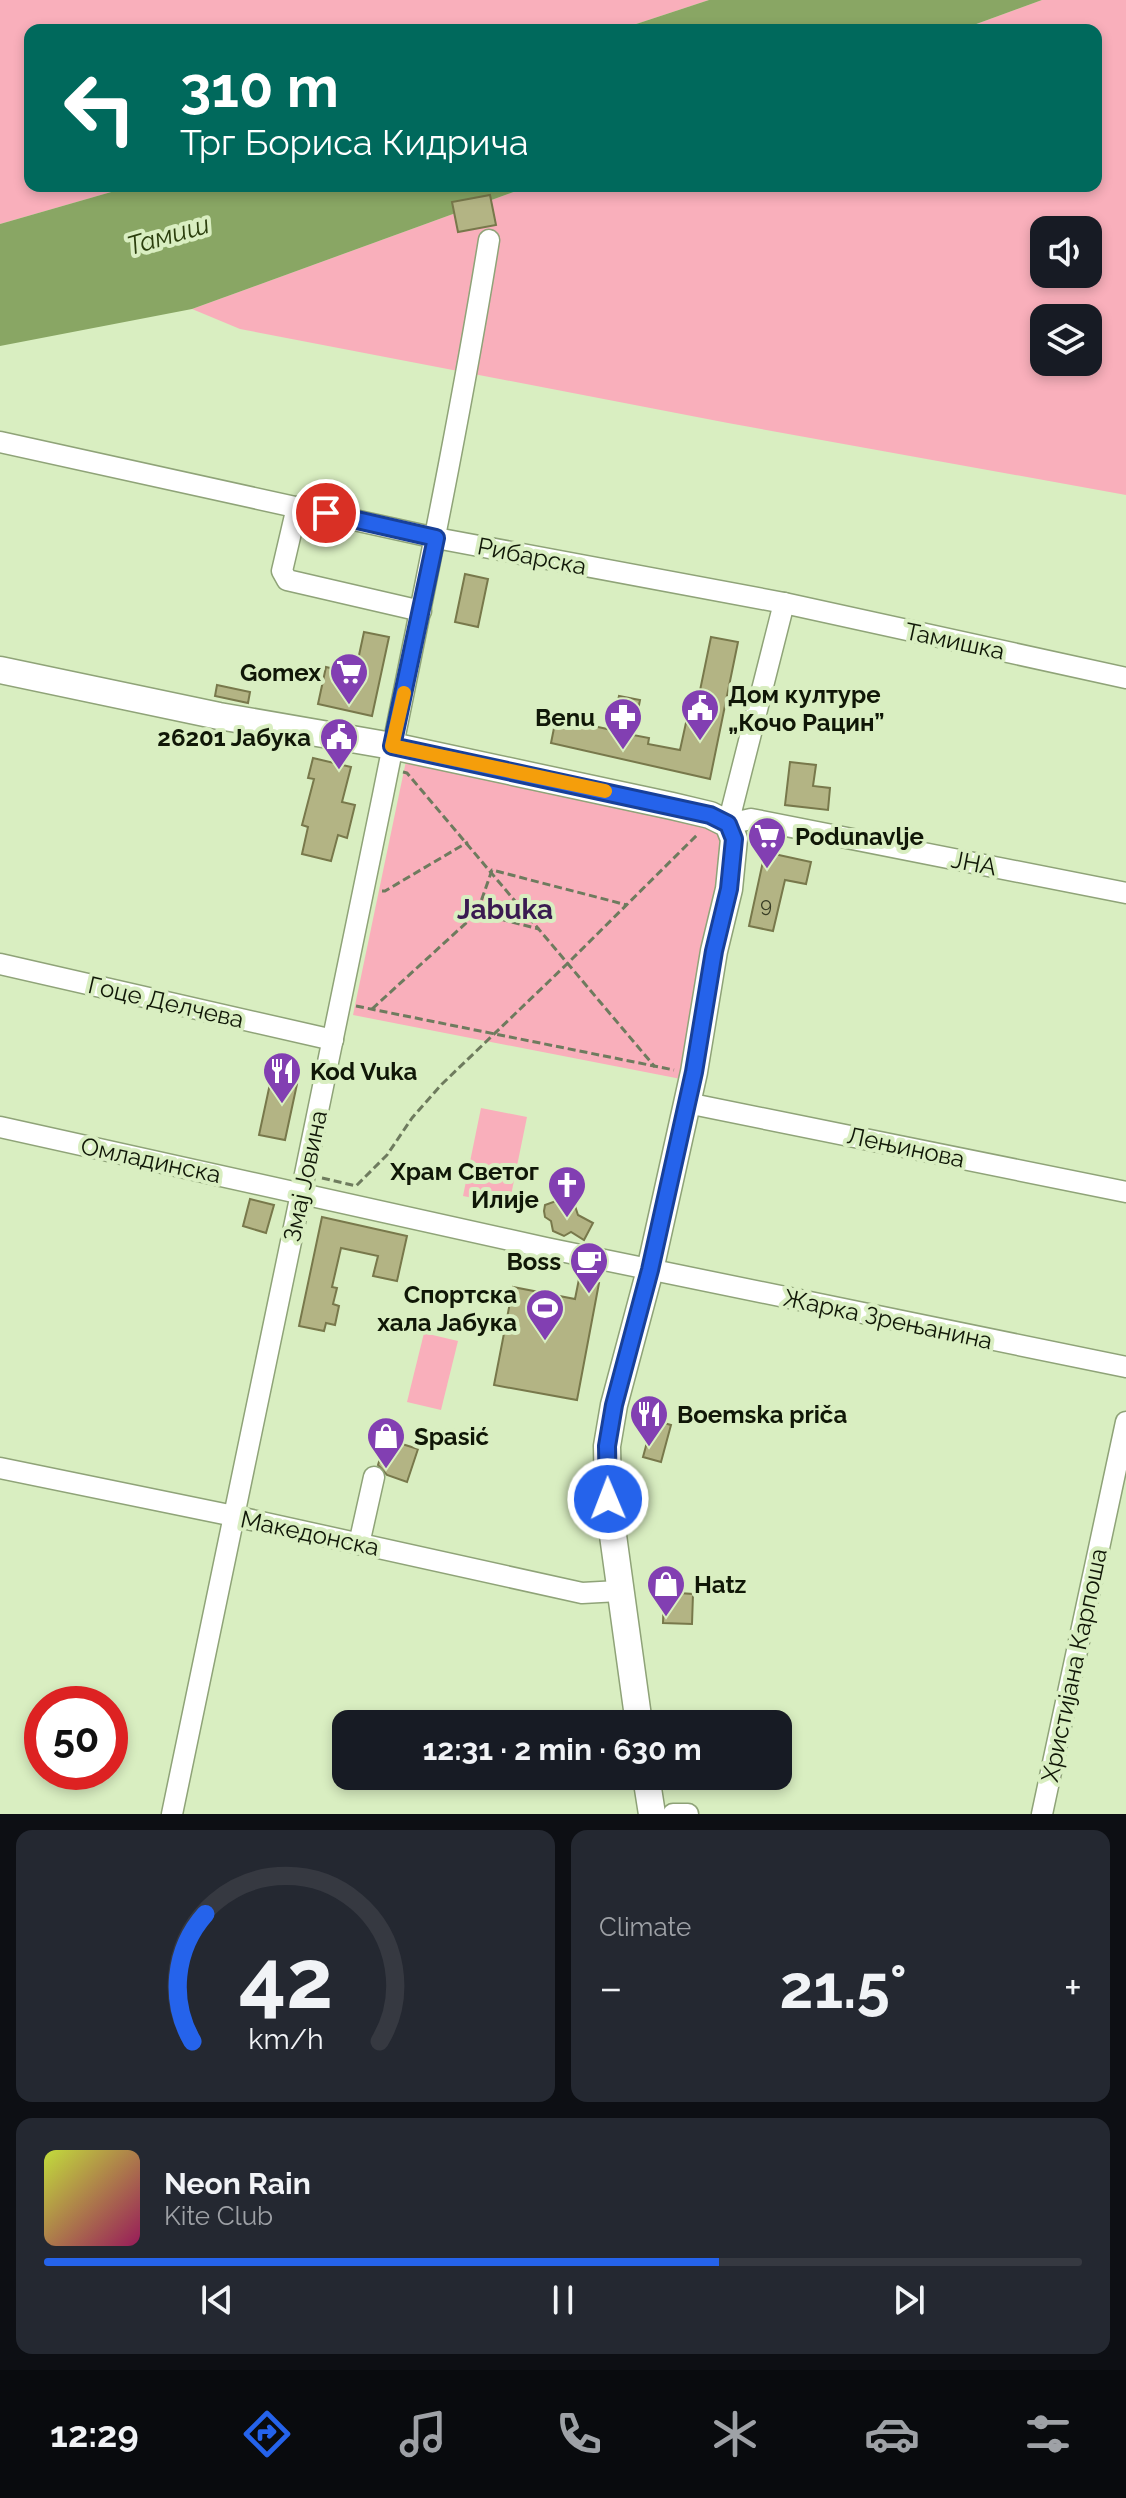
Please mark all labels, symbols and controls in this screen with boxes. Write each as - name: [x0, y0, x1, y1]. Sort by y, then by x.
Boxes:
- text: 310 m: [180, 54, 339, 120]
- icon: left: [48, 56, 152, 160]
- text: Трг Бориса Кидрича: [180, 121, 529, 163]
- water label: Тамиш: [124, 209, 212, 261]
- map controls: [1030, 216, 1102, 376]
- button: sound: [1030, 216, 1102, 288]
- button: layers: [1030, 304, 1102, 376]
- pin: [292, 479, 360, 547]
- icon: arrive: [304, 491, 348, 535]
- street label: Рибарска: [475, 531, 589, 581]
- street label: Тамишка: [903, 616, 1007, 666]
- supermarket icon: Gomex: [328, 651, 370, 706]
- place label: Gomex: [240, 658, 321, 687]
- place label: Дом културе „Кочо Рацин”: [728, 680, 884, 737]
- public building icon: Дом културе „Кочо Рацин”: [679, 687, 721, 742]
- pharmacy icon: Benu: [602, 696, 644, 751]
- place label: Benu: [535, 703, 595, 732]
- public building icon: 26201 Јабука: [318, 716, 360, 771]
- place label: 26201 Јабука: [157, 723, 311, 752]
- supermarket icon: Podunavlje: [746, 815, 788, 870]
- place label: Podunavlje: [795, 822, 924, 851]
- street label: ЈНА: [949, 844, 999, 882]
- district label: Jabuka: [457, 893, 553, 926]
- house number: 9: [760, 893, 772, 917]
- street label: Гоце Делчева: [85, 970, 247, 1034]
- restaurant icon: Kod Vuka: [261, 1050, 303, 1105]
- place label: Kod Vuka: [310, 1057, 418, 1086]
- street label: Змај Јовина: [277, 1108, 333, 1244]
- street label: Лењинова: [845, 1120, 967, 1174]
- street label: Омладинска: [78, 1131, 224, 1189]
- place label: Храм Светог Илије: [389, 1157, 539, 1214]
- church icon: Храм Светог Илије: [546, 1164, 588, 1219]
- cafe icon: Boss: [568, 1240, 610, 1295]
- place label: Boss: [506, 1247, 561, 1276]
- place label: Спортска хала Јабука: [377, 1280, 517, 1337]
- street label: Жарка Зрењанина: [781, 1283, 995, 1355]
- sports icon: Спортска хала Јабука: [524, 1287, 566, 1342]
- restaurant icon: Boemska priča: [628, 1393, 670, 1448]
- place label: Boemska priča: [677, 1400, 847, 1429]
- shop icon: Spasić: [365, 1415, 407, 1470]
- place label: Spasić: [414, 1422, 490, 1451]
- position arrow: [566, 1457, 650, 1541]
- street label: Македонска: [238, 1504, 382, 1562]
- street label: Христијана Карпоша: [1035, 1546, 1113, 1784]
- shop icon: Hatz: [645, 1563, 687, 1618]
- place label: Hatz: [694, 1570, 747, 1599]
- speed limit sign: 50: [24, 1686, 128, 1790]
- text: 12:31 · 2 min · 630 m: [422, 1732, 702, 1767]
- text: Climate: [599, 1912, 691, 1942]
- text: 42: [238, 1930, 333, 2027]
- text: 21.5°: [780, 1952, 907, 2022]
- text: −: [599, 1962, 623, 2013]
- text: +: [1064, 1962, 1082, 2013]
- text: km/h: [248, 2022, 323, 2056]
- text: Neon Rain: [164, 2166, 311, 2201]
- text: Kite Club: [164, 2201, 273, 2231]
- icon: previous: [195, 2278, 239, 2322]
- icon: pause: [541, 2278, 585, 2322]
- icon: next: [887, 2278, 931, 2322]
- icon: directions: [239, 2406, 295, 2462]
- icon: music: [395, 2406, 451, 2462]
- icon: phone: [551, 2406, 607, 2462]
- icon: climate: [707, 2406, 763, 2462]
- icon: car: [864, 2406, 920, 2462]
- icon: filters: [1020, 2406, 1076, 2462]
- text: 12:29: [50, 2413, 139, 2455]

